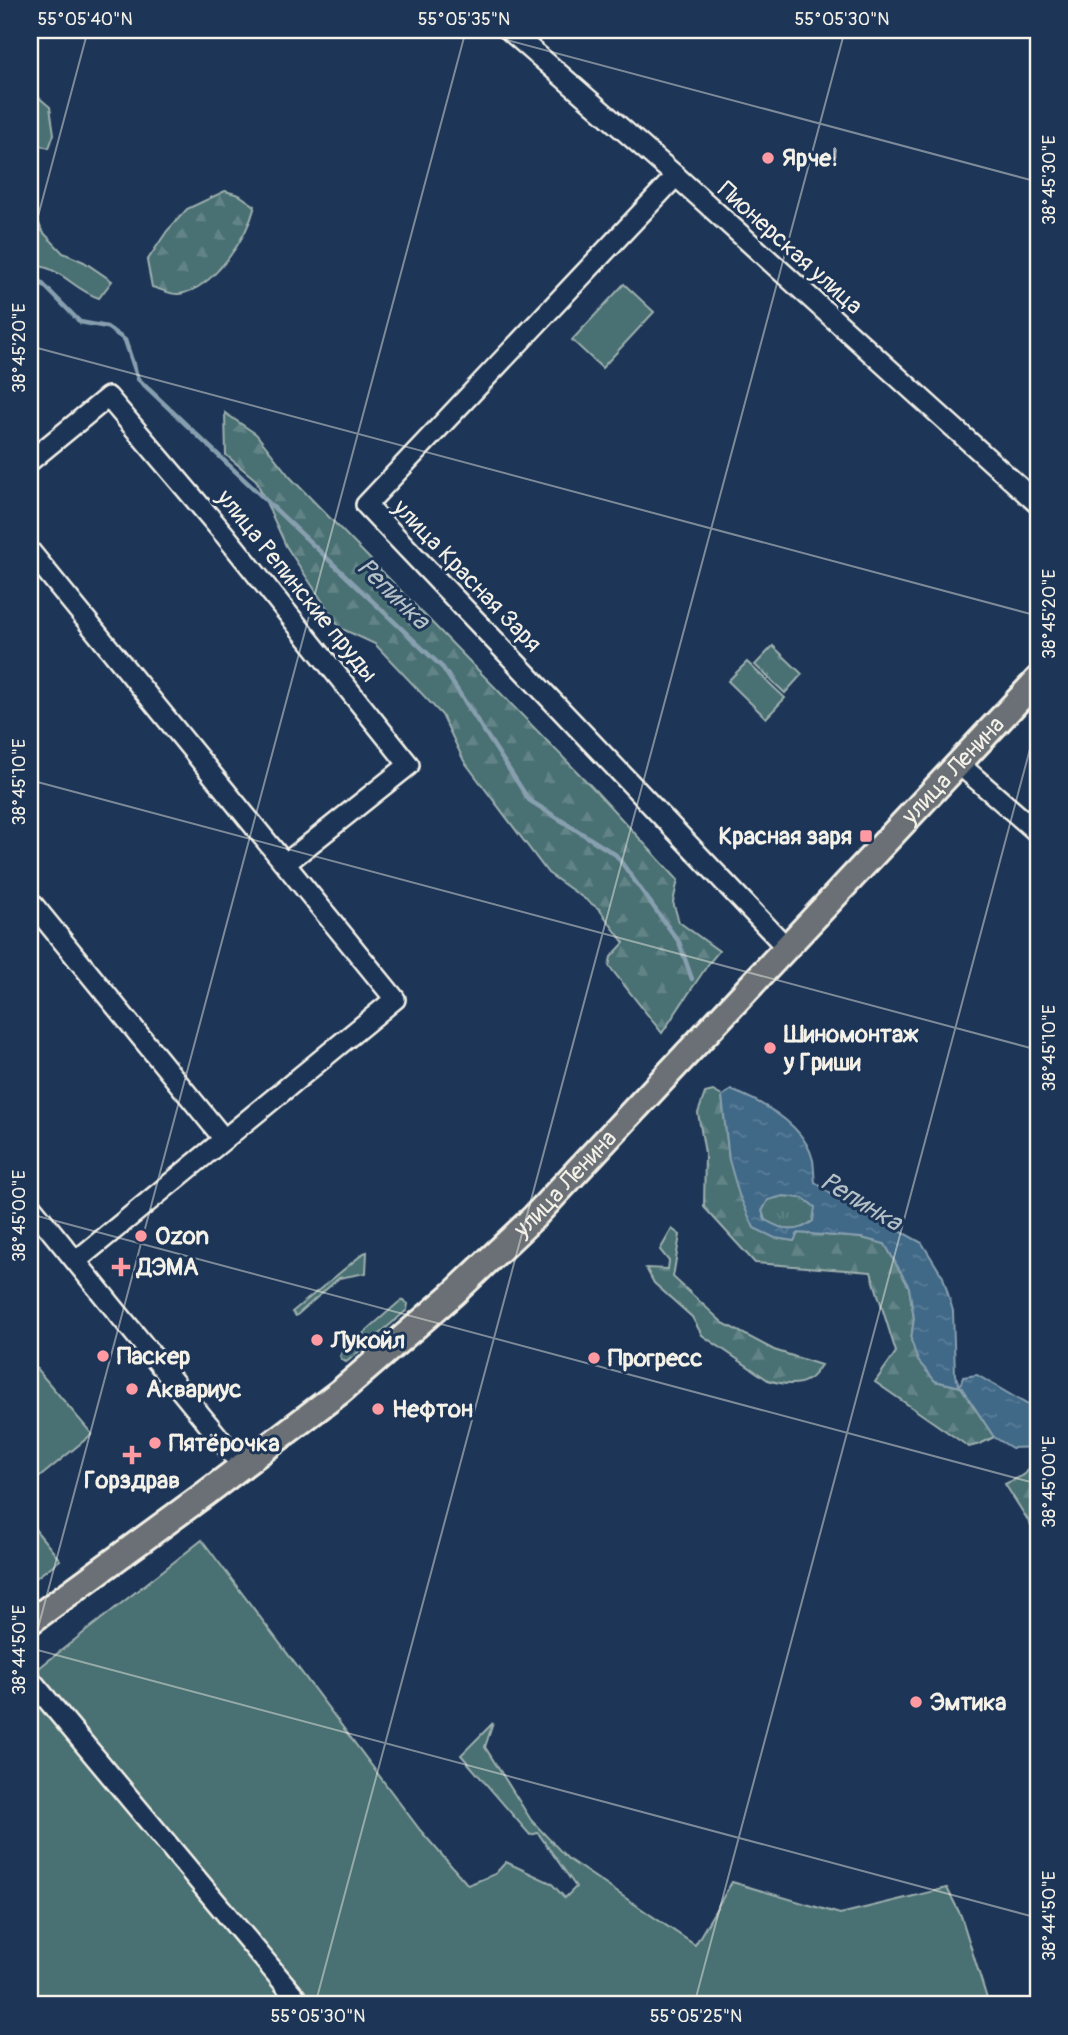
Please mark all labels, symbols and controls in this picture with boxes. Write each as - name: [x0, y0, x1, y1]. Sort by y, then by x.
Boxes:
- text: 55°05'40"N: [37, 8, 133, 31]
- text: 55°05'35"N: [418, 8, 510, 31]
- text: 55°05'30"N: [795, 8, 889, 31]
- text: 38°45'30"E: [1038, 135, 1061, 225]
- place label: Ярче!: [782, 144, 838, 173]
- marker: Ярче!: [760, 150, 776, 166]
- street label: Пионерская улица: [712, 175, 868, 321]
- text: 38°45'20"E: [8, 303, 31, 393]
- street label: улица Репинские пруды: [210, 483, 384, 688]
- street label: улица Красная Заря: [386, 493, 547, 658]
- water label: Репинка: [350, 552, 438, 638]
- text: 38°45'20"E: [1038, 569, 1061, 659]
- street label: улица Ленина: [895, 710, 1010, 831]
- text: 38°45'10"E: [8, 739, 31, 825]
- place label: Красная заря: [719, 822, 852, 851]
- marker: Красная заря: [858, 828, 874, 844]
- text: 38°45'10"E: [1038, 1005, 1061, 1091]
- place label: Шиномонтаж у Гриши: [783, 1020, 919, 1077]
- marker: Шиномонтаж у Гриши: [762, 1040, 778, 1056]
- street label: улица Ленина: [507, 1124, 623, 1244]
- water label: Репинка: [815, 1165, 909, 1240]
- text: 38°45'00"E: [8, 1170, 31, 1262]
- place label: Ozon: [155, 1222, 209, 1251]
- marker: Ozon: [133, 1228, 149, 1244]
- place label: ДЭМА: [135, 1253, 199, 1282]
- marker: ДЭМА: [111, 1257, 131, 1277]
- place label: Лукойл: [330, 1326, 405, 1355]
- marker: Лукойл: [309, 1332, 325, 1348]
- place label: Паскер: [117, 1342, 190, 1371]
- place label: Прогресс: [608, 1344, 702, 1373]
- marker: Паскер: [95, 1348, 111, 1364]
- marker: Прогресс: [586, 1350, 602, 1366]
- place label: Аквариус: [146, 1375, 241, 1404]
- marker: Аквариус: [124, 1381, 140, 1397]
- place label: Нефтон: [392, 1395, 473, 1424]
- marker: Нефтон: [370, 1401, 386, 1417]
- place label: Пятёрочка: [169, 1429, 280, 1458]
- marker: Пятёрочка: [147, 1435, 163, 1451]
- text: 38°45'00"E: [1038, 1436, 1061, 1528]
- marker: Горздрав: [124, 1447, 140, 1463]
- place label: Горздрав: [84, 1466, 180, 1495]
- text: 38°44'50"E: [8, 1605, 31, 1695]
- place label: Эмтика: [930, 1688, 1006, 1717]
- marker: Эмтика: [908, 1694, 924, 1710]
- text: 38°44'50"E: [1038, 1871, 1061, 1961]
- text: 55°05'30"N: [271, 2005, 365, 2028]
- text: 55°05'25"N: [650, 2005, 742, 2028]

